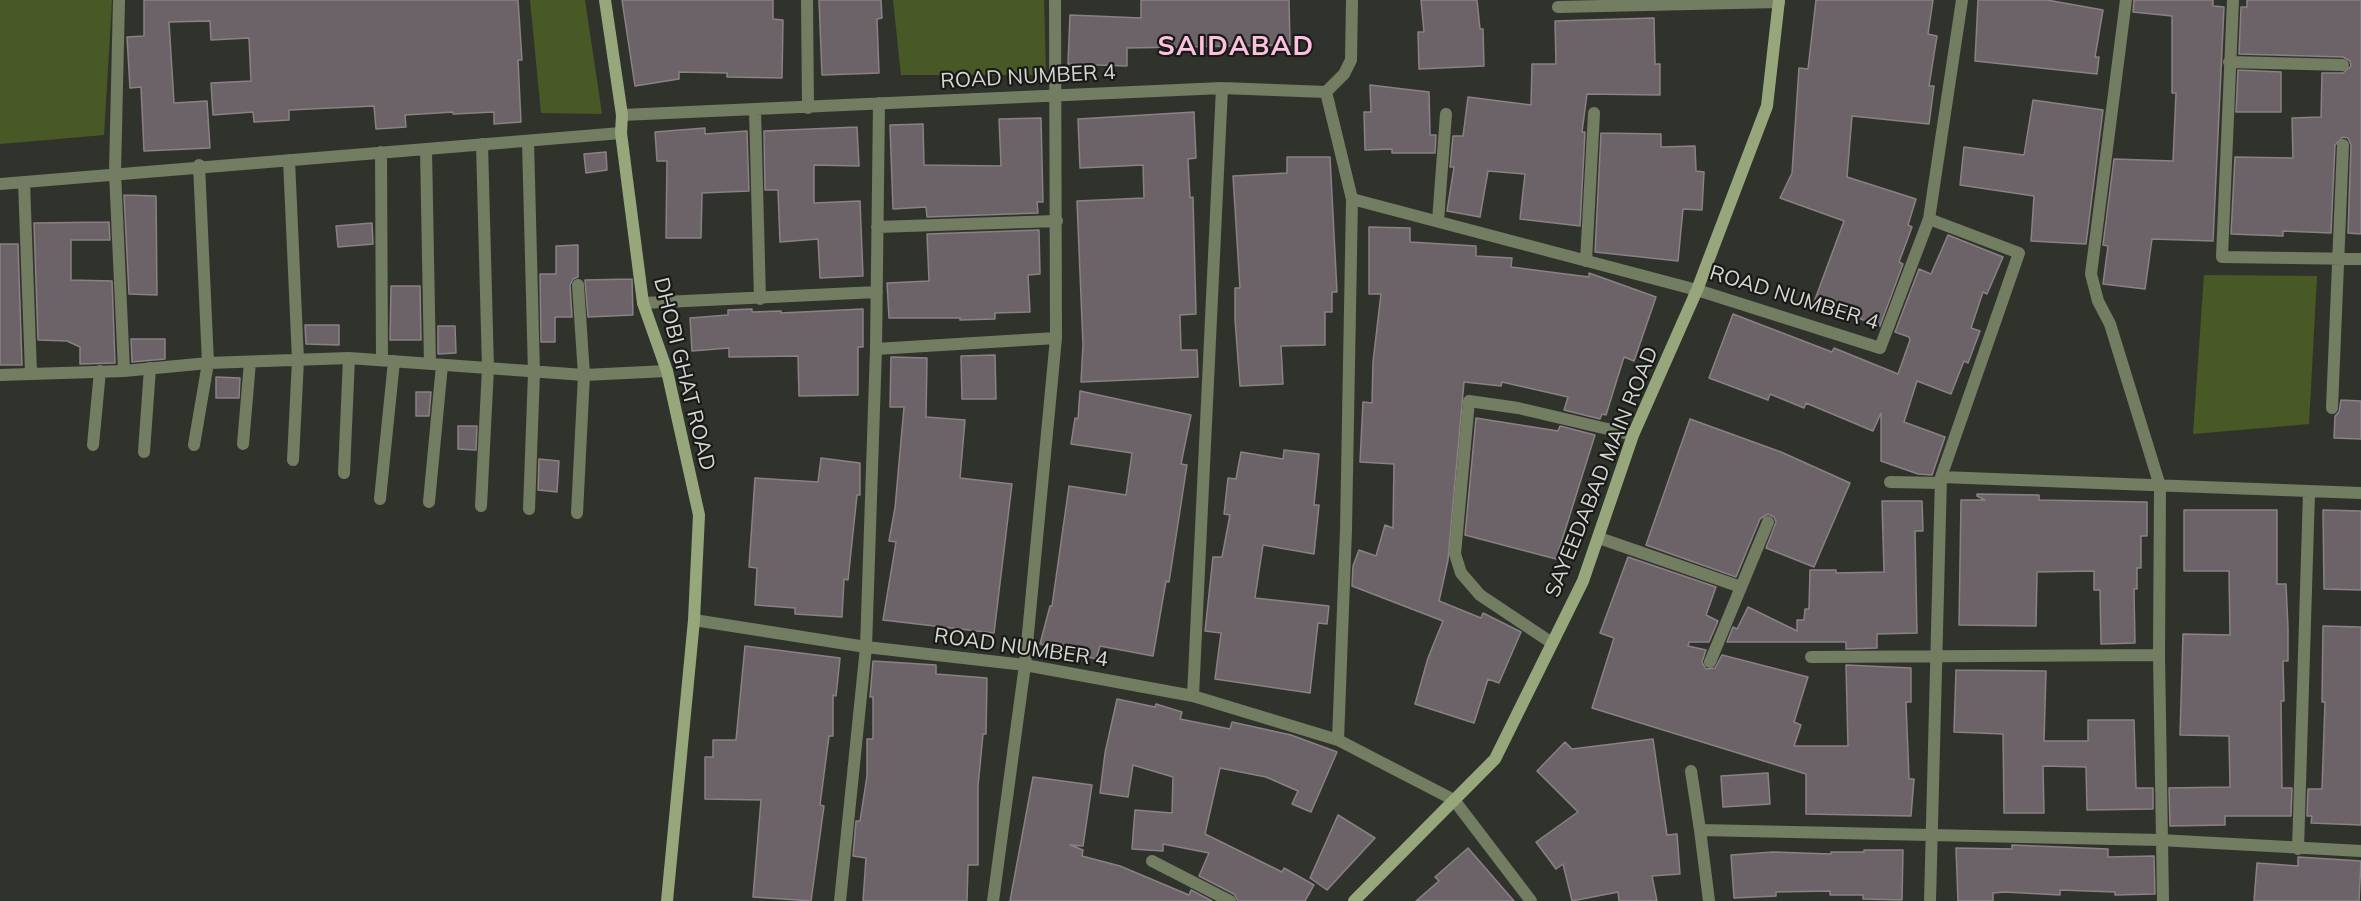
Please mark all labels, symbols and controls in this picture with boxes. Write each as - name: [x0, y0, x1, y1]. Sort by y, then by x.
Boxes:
- district label: SAIDABAD: [1158, 31, 1314, 63]
- street label: ROAD NUMBER 4: [940, 60, 1116, 94]
- street label: ROAD NUMBER 4: [1707, 260, 1881, 336]
- street label: DHOBI GHAT ROAD: [648, 275, 720, 473]
- street label: SAYEEDABAD MAIN ROAD: [1540, 343, 1664, 601]
- street label: ROAD NUMBER 4: [932, 623, 1110, 673]

